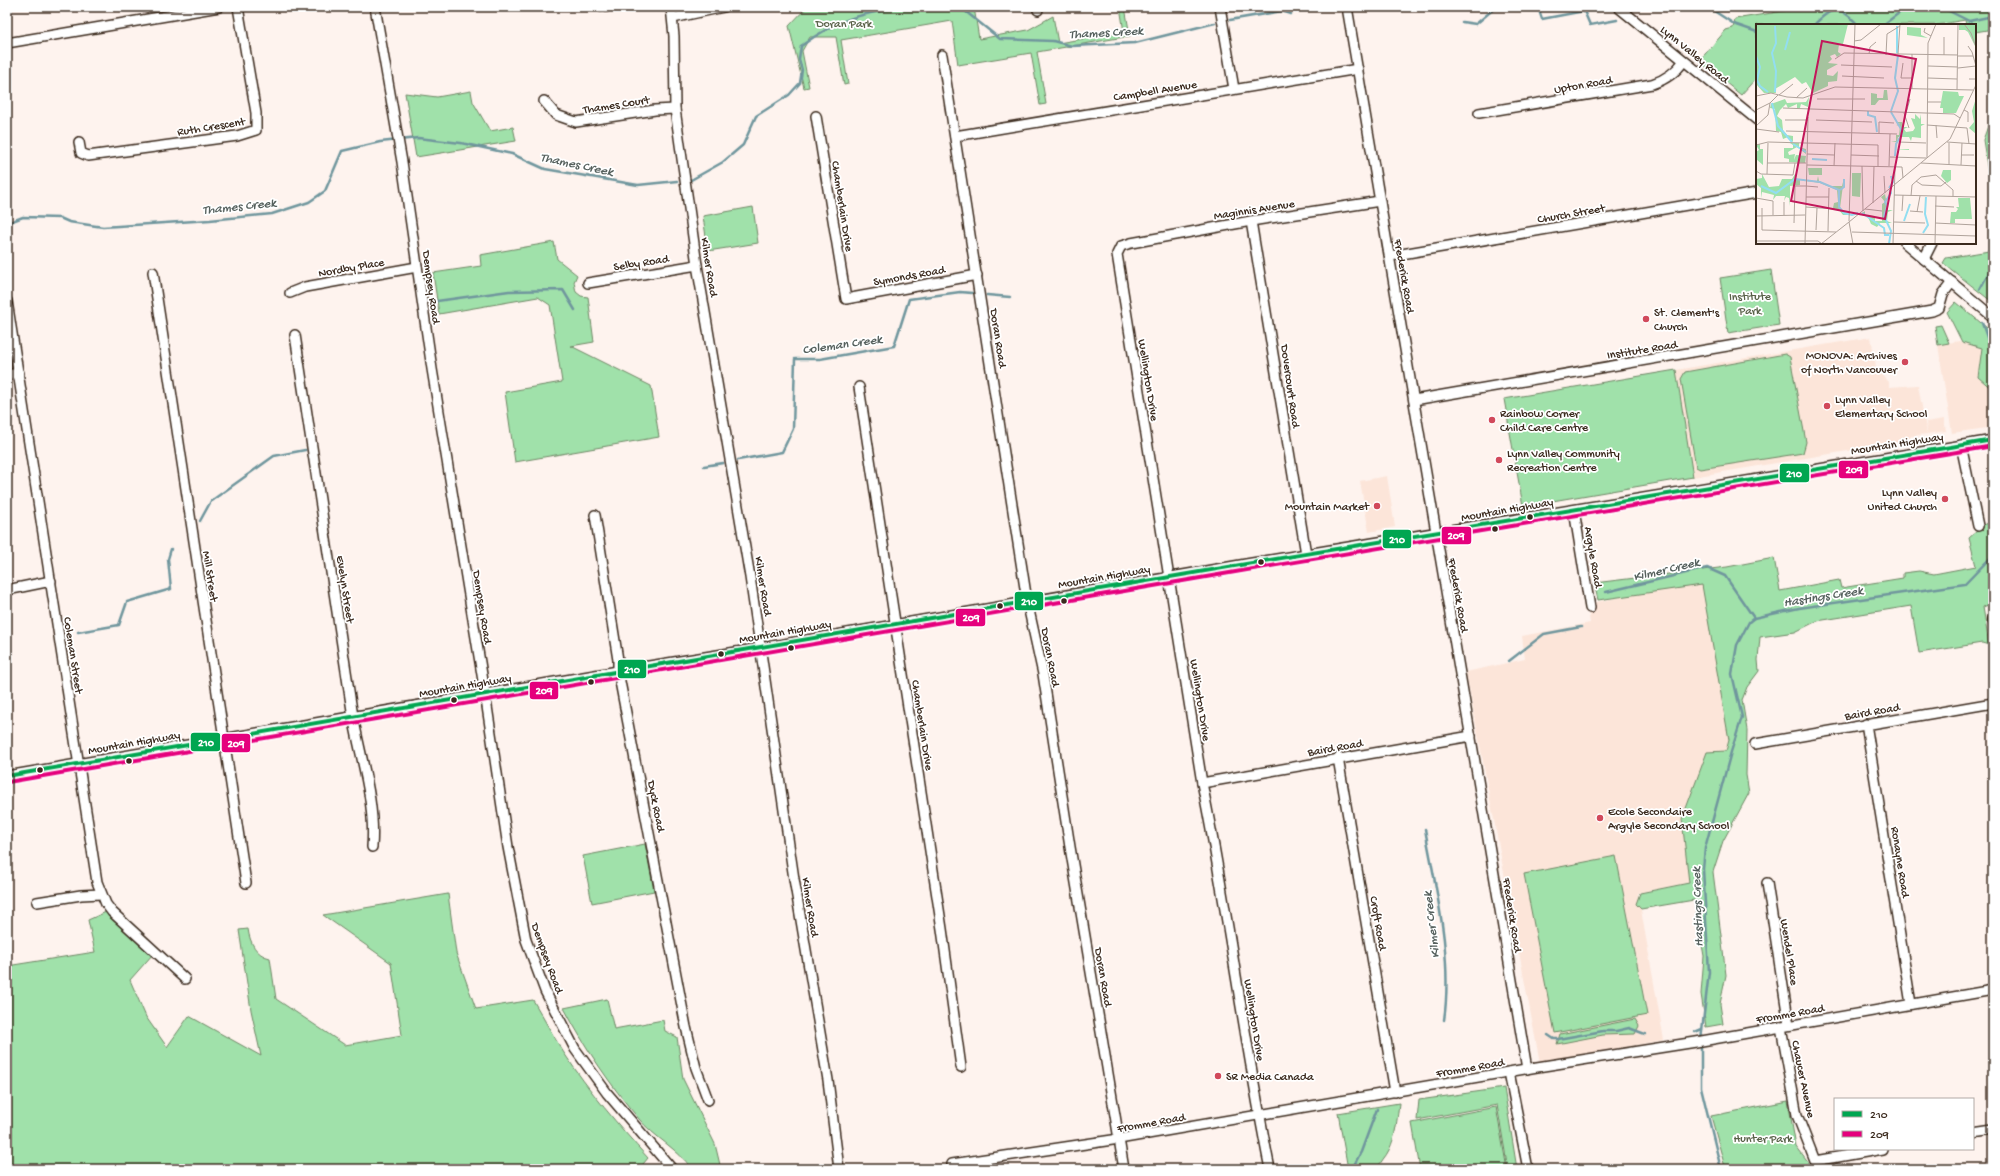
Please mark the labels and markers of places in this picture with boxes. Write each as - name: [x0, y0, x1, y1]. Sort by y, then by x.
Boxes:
- place label: St. Clement's Church: [1654, 307, 1720, 335]
- marker: St. Clement's Church: [1641, 314, 1651, 324]
- place label: MONOVA: Archives of North Vancouver: [1801, 350, 1899, 378]
- marker: MONOVA: Archives of North Vancouver: [1900, 357, 1910, 367]
- place label: Lynn Valley Elementary School: [1835, 394, 1928, 422]
- marker: Lynn Valley Elementary School: [1822, 401, 1832, 411]
- place label: Rainbow Corner Child Care Centre: [1500, 408, 1589, 436]
- marker: Rainbow Corner Child Care Centre: [1487, 415, 1497, 425]
- place label: Lynn Valley Community Recreation Centre: [1507, 448, 1620, 476]
- marker: Lynn Valley Community Recreation Centre: [1494, 455, 1504, 465]
- place label: Lynn Valley United Church: [1867, 487, 1938, 515]
- marker: Lynn Valley United Church: [1940, 494, 1950, 504]
- place label: Mountain Market: [1285, 501, 1370, 515]
- marker: Mountain Market: [1372, 501, 1382, 511]
- unlabelled marker: [1525, 512, 1535, 522]
- unlabelled marker: [1490, 524, 1500, 534]
- unlabelled marker: [1256, 557, 1266, 567]
- unlabelled marker: [1059, 596, 1069, 606]
- unlabelled marker: [995, 601, 1005, 611]
- unlabelled marker: [786, 643, 796, 653]
- unlabelled marker: [716, 649, 726, 659]
- unlabelled marker: [586, 677, 596, 687]
- unlabelled marker: [449, 695, 459, 705]
- unlabelled marker: [124, 756, 134, 766]
- unlabelled marker: [35, 765, 45, 775]
- place label: Ecole Secondaire Argyle Secondary School: [1608, 806, 1730, 834]
- marker: Ecole Secondaire Argyle Secondary School: [1595, 813, 1605, 823]
- marker: SR Media Canada: [1213, 1071, 1223, 1081]
- place label: SR Media Canada: [1226, 1071, 1314, 1085]

